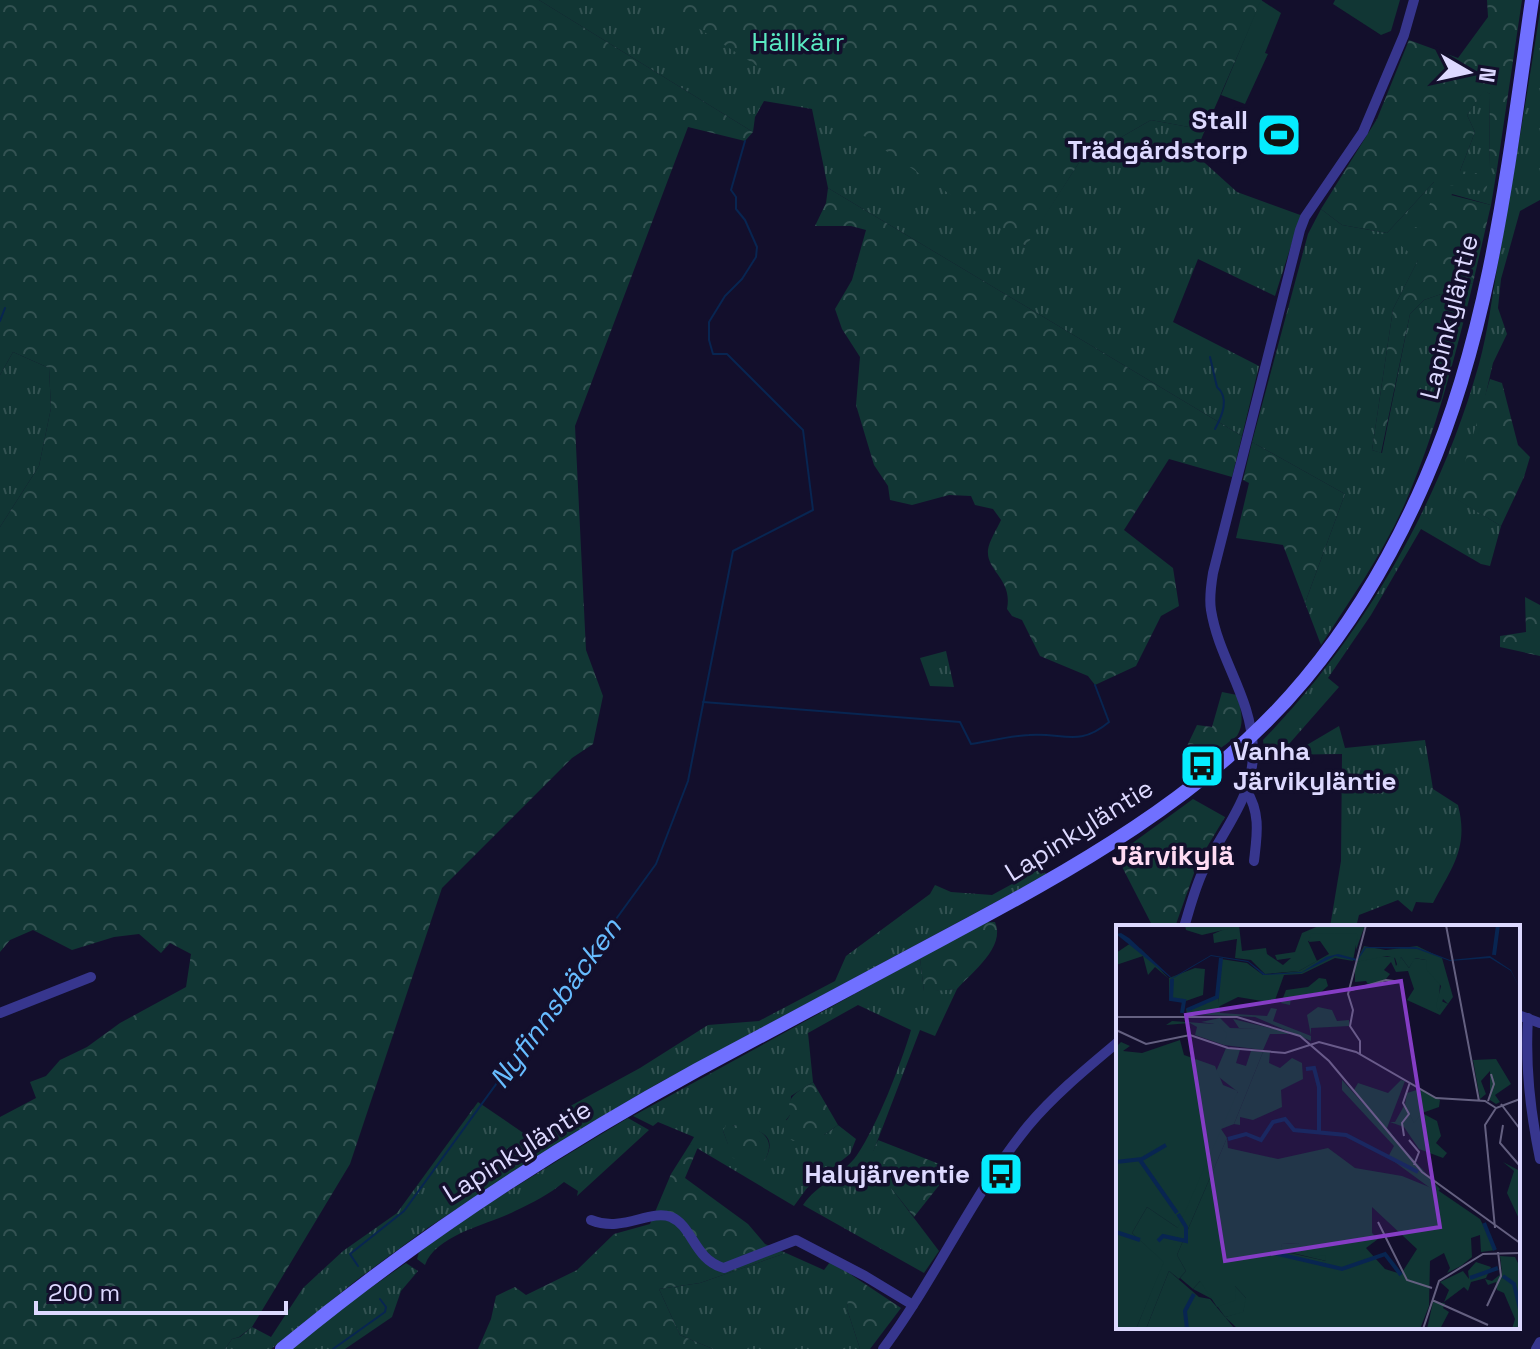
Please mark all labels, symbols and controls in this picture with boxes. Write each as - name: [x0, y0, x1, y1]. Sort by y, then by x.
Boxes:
- park label: Hällkärr: [752, 25, 845, 59]
- north arrow: [1428, 32, 1508, 112]
- text: N: [1473, 66, 1503, 85]
- place label: Stall Trädgårdstorp: [1068, 103, 1248, 167]
- sports icon: Stall Trädgårdstorp: [1255, 111, 1303, 159]
- street label: Lapinkyläntie: [1412, 231, 1486, 403]
- place label: Vanha Järvikyläntie: [1233, 734, 1397, 798]
- bus stop icon: Vanha Järvikyläntie: [1178, 742, 1226, 790]
- street label: Lapinkyläntie: [998, 771, 1160, 889]
- district label: Järvikylä: [1112, 837, 1234, 873]
- water label: Nyfinnsbäcken: [481, 910, 629, 1095]
- inset map: [1116, 925, 1520, 1329]
- street label: Lapinkyläntie: [436, 1092, 598, 1210]
- bus stop icon: Halujärventie: [977, 1150, 1025, 1198]
- place label: Halujärventie: [804, 1157, 970, 1191]
- scale bar: [36, 1265, 286, 1315]
- text: 200 m: [48, 1277, 120, 1308]

